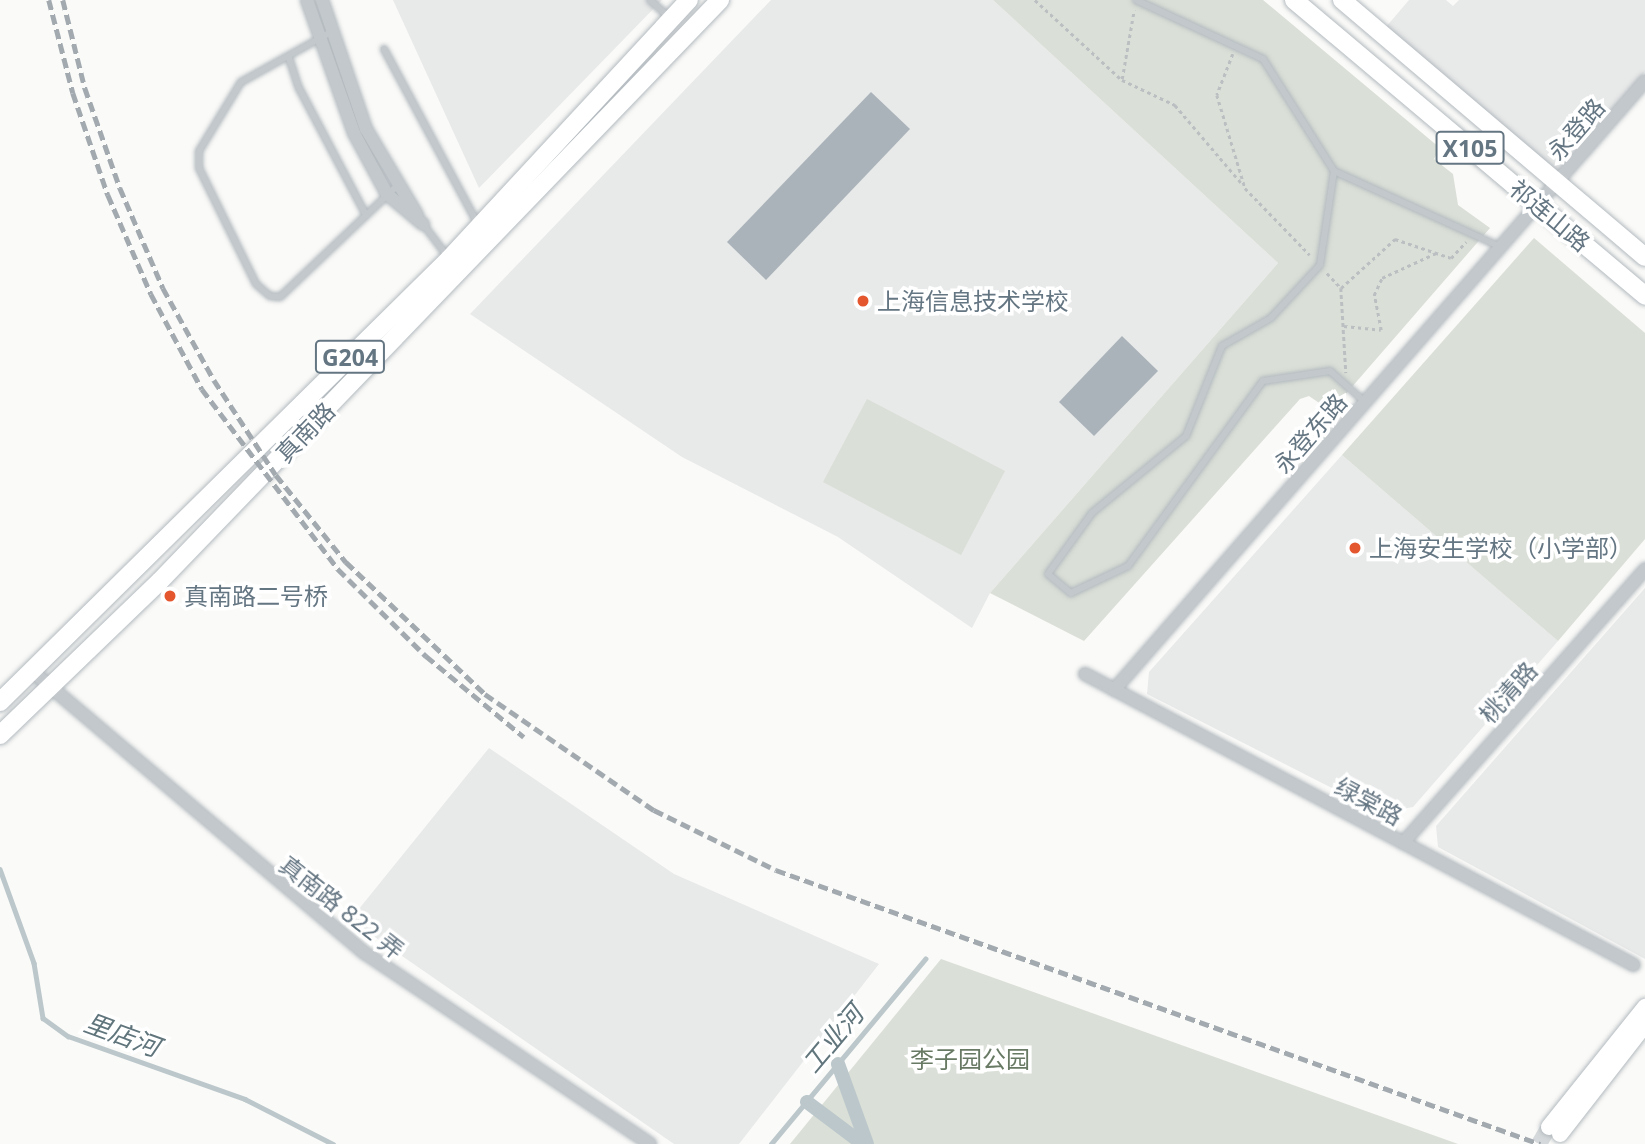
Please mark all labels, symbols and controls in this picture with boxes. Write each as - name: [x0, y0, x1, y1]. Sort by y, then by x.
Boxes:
- street label: 永登路: [1542, 92, 1610, 166]
- road number: X105: [1435, 128, 1505, 168]
- street label: 祁连山路: [1504, 173, 1596, 257]
- place label: 上海信息技术学校: [877, 287, 1069, 315]
- marker: 上海信息技术学校: [855, 293, 871, 309]
- road number: G204: [313, 338, 387, 376]
- street label: 永登东路: [1268, 387, 1352, 479]
- street label: 真南路: [270, 396, 340, 468]
- place label: 上海安生学校（小学部）: [1369, 534, 1633, 562]
- marker: 上海安生学校（小学部）: [1347, 540, 1363, 556]
- place label: 真南路二号桥: [184, 582, 328, 610]
- marker: 真南路二号桥: [162, 588, 178, 604]
- street label: 桃清路: [1473, 656, 1543, 728]
- street label: 绿棠路: [1330, 771, 1408, 831]
- street label: 真南路 822 弄: [274, 850, 410, 964]
- water label: 工业河: [796, 999, 870, 1079]
- water label: 里店河: [80, 1007, 164, 1063]
- park label: 李子园公园: [910, 1045, 1030, 1073]

